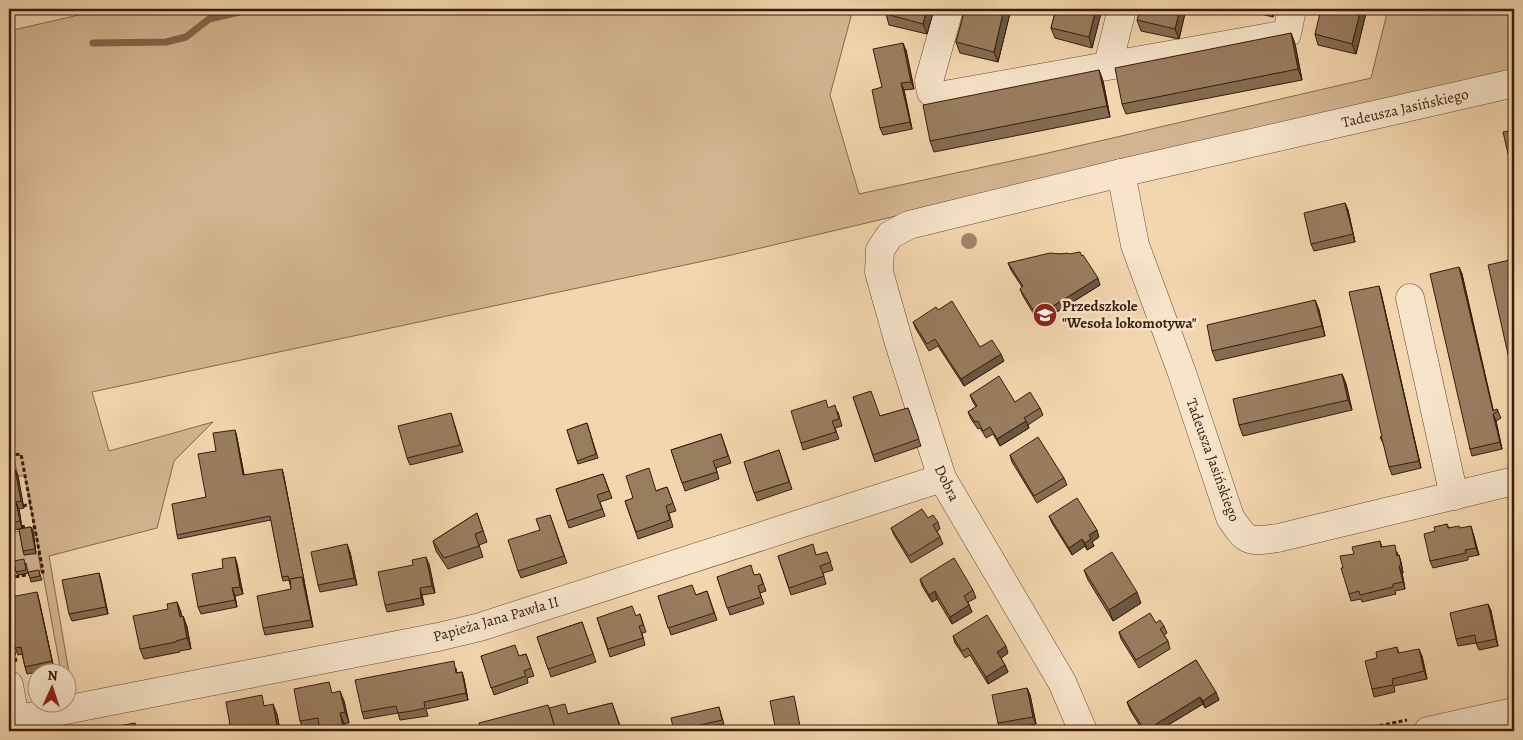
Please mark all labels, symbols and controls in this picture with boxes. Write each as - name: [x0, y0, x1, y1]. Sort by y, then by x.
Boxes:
- street label: Tadeusza Jasińskiego: [1340, 84, 1470, 132]
- place label: Przedszkole "Wesoła lokomotywa": [1062, 296, 1197, 333]
- school or university icon: Przedszkole "Wesoła lokomotywa": [1032, 302, 1058, 328]
- street label: Tadeusza Jasińskiego: [1181, 396, 1245, 524]
- street label: Dobra: [930, 461, 964, 505]
- street label: Papieża Jana Pawła II: [431, 591, 561, 647]
- north arrow: [28, 662, 78, 712]
- text: N: [47, 666, 58, 685]

